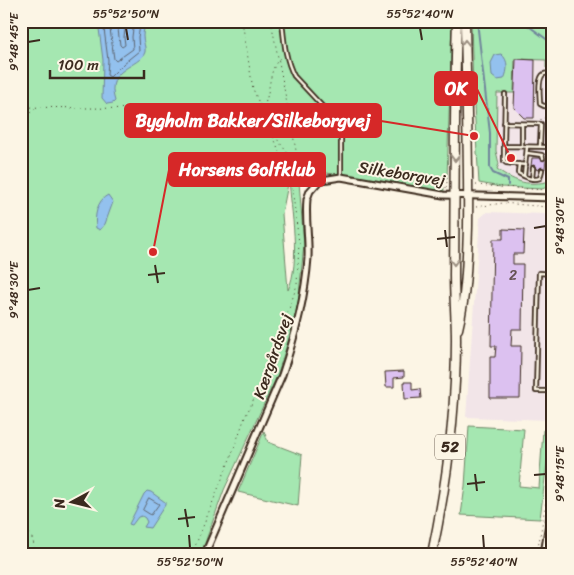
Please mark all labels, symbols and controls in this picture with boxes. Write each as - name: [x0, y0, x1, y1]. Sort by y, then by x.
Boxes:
- text: 55°52'50"N: [93, 3, 160, 25]
- text: 55°52'40"N: [387, 3, 454, 25]
- text: 9°48'45"E: [3, 12, 25, 71]
- one-way arrow: [460, 38, 471, 46]
- scale bar: [50, 48, 144, 80]
- text: 100 m: [58, 52, 99, 78]
- callout: OK: [435, 72, 477, 105]
- text: OK: [445, 73, 469, 105]
- callout: Bygholm Bakker/Silkeborgvej: [125, 104, 381, 137]
- text: Bygholm Bakker/Silkeborgvej: [135, 105, 372, 137]
- street label: Silkeborgvej: [356, 152, 448, 195]
- callout: Horsens Golfklub: [169, 153, 325, 186]
- text: Horsens Golfklub: [178, 154, 316, 186]
- one-way arrow: [450, 154, 460, 162]
- text: 9°48'30"E: [549, 196, 571, 255]
- one-way arrow: [449, 258, 459, 266]
- text: 9°48'30"E: [3, 260, 25, 319]
- house number: 2: [509, 263, 517, 288]
- street label: Kærgårdsvej: [244, 309, 301, 403]
- road number: 52: [435, 434, 465, 460]
- text: 9°48'15"E: [549, 445, 571, 502]
- north arrow: [48, 478, 98, 528]
- text: N: [47, 497, 73, 511]
- text: 55°52'50"N: [157, 551, 224, 573]
- text: 55°52'40"N: [451, 551, 518, 573]

